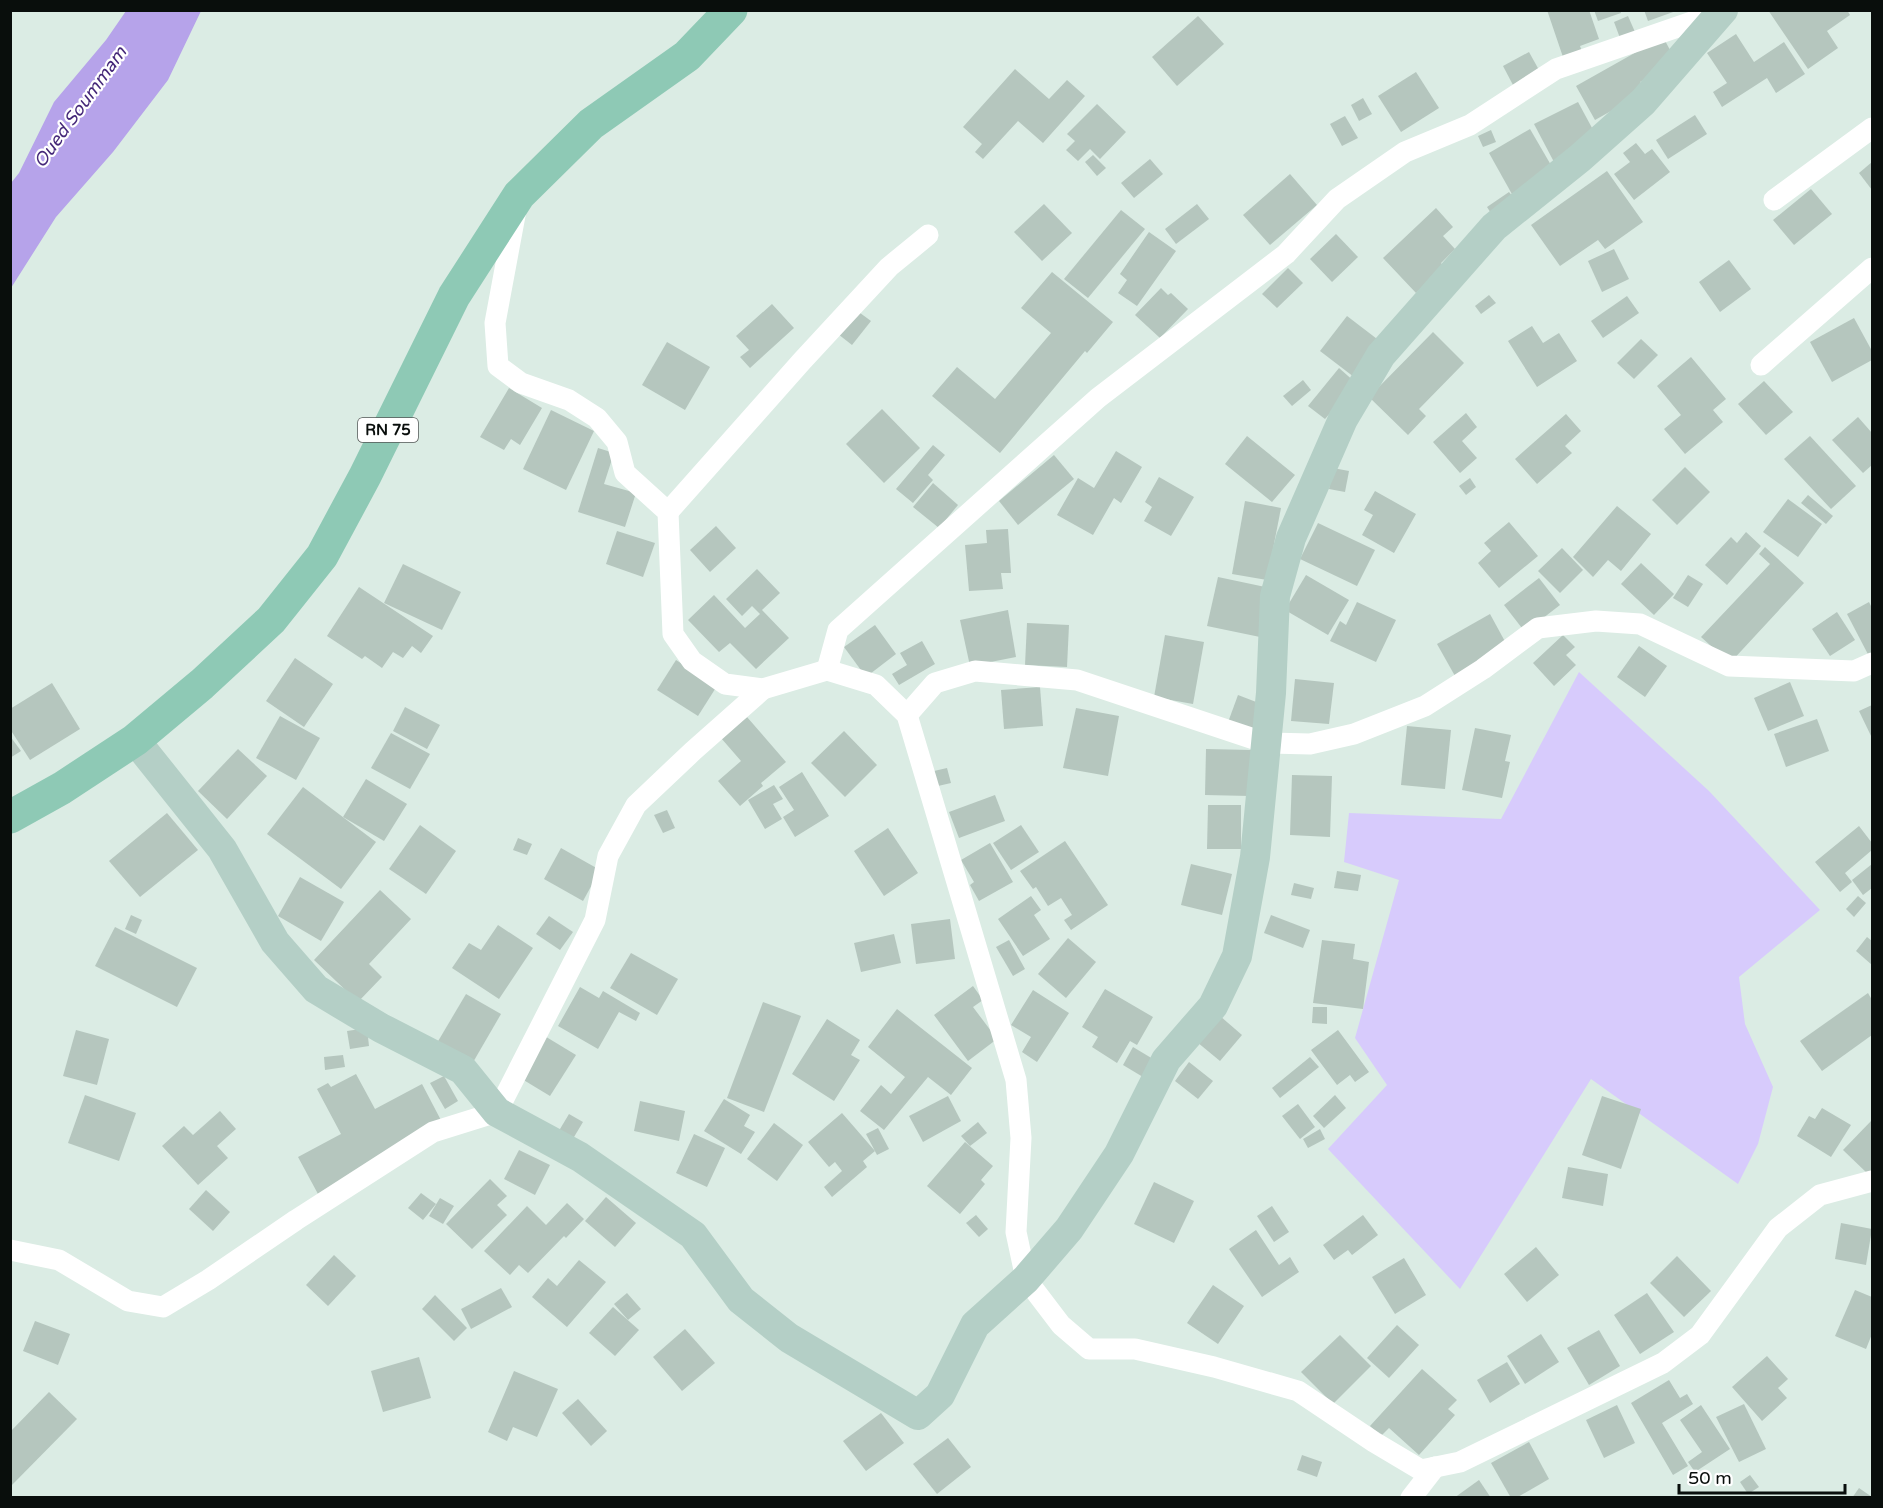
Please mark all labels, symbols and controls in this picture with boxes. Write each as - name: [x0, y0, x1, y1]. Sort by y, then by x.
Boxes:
- water label: Oued Soummam: [29, 42, 132, 172]
- road number: RN 75: [358, 418, 418, 442]
- scale bar: [1679, 1457, 1846, 1495]
- text: 50 m: [1688, 1467, 1732, 1489]

